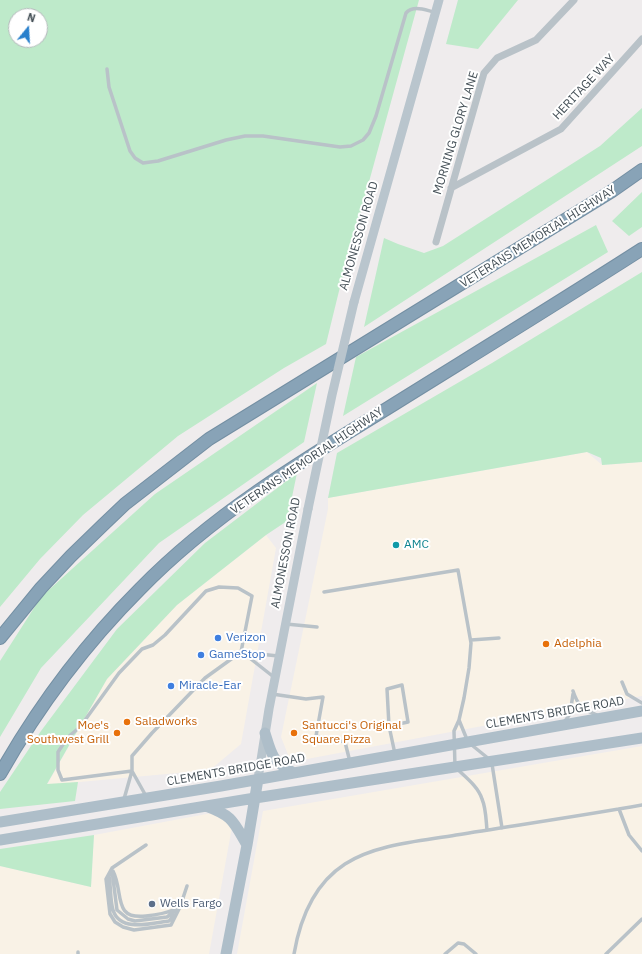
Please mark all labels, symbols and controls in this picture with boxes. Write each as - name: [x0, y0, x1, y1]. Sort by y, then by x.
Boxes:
- north arrow: [8, 8, 48, 48]
- text: N: [25, 10, 37, 25]
- street label: HERITAGE WAY: [550, 51, 618, 123]
- street label: MORNING GLORY LANE: [430, 70, 482, 196]
- street label: ALMONESSON ROAD: [337, 180, 381, 292]
- street label: VETERANS MEMORIAL HIGHWAY: [458, 183, 618, 291]
- street label: VETERANS MEMORIAL HIGHWAY: [228, 405, 386, 517]
- street label: ALMONESSON ROAD: [268, 496, 304, 610]
- place label: AMC: [404, 538, 429, 552]
- marker: AMC: [391, 540, 401, 550]
- place label: Verizon: [226, 631, 266, 645]
- marker: Verizon: [213, 633, 223, 643]
- place label: Adelphia: [554, 637, 602, 651]
- marker: Adelphia: [541, 639, 551, 649]
- place label: GameStop: [209, 648, 266, 662]
- marker: GameStop: [196, 650, 206, 660]
- place label: Miracle-Ear: [179, 679, 241, 693]
- marker: Miracle-Ear: [166, 681, 176, 691]
- street label: CLEMENTS BRIDGE ROAD: [485, 694, 625, 732]
- place label: Saladworks: [135, 715, 197, 729]
- marker: Saladworks: [122, 717, 132, 727]
- place label: Moe's Southwest Grill: [27, 719, 109, 747]
- place label: Santucci's Original Square Pizza: [302, 719, 402, 747]
- marker: Moe's Southwest Grill: [112, 728, 122, 738]
- marker: Santucci's Original Square Pizza: [289, 728, 299, 738]
- street label: CLEMENTS BRIDGE ROAD: [166, 751, 306, 789]
- place label: Wells Fargo: [160, 897, 222, 911]
- marker: Wells Fargo: [147, 899, 157, 909]

